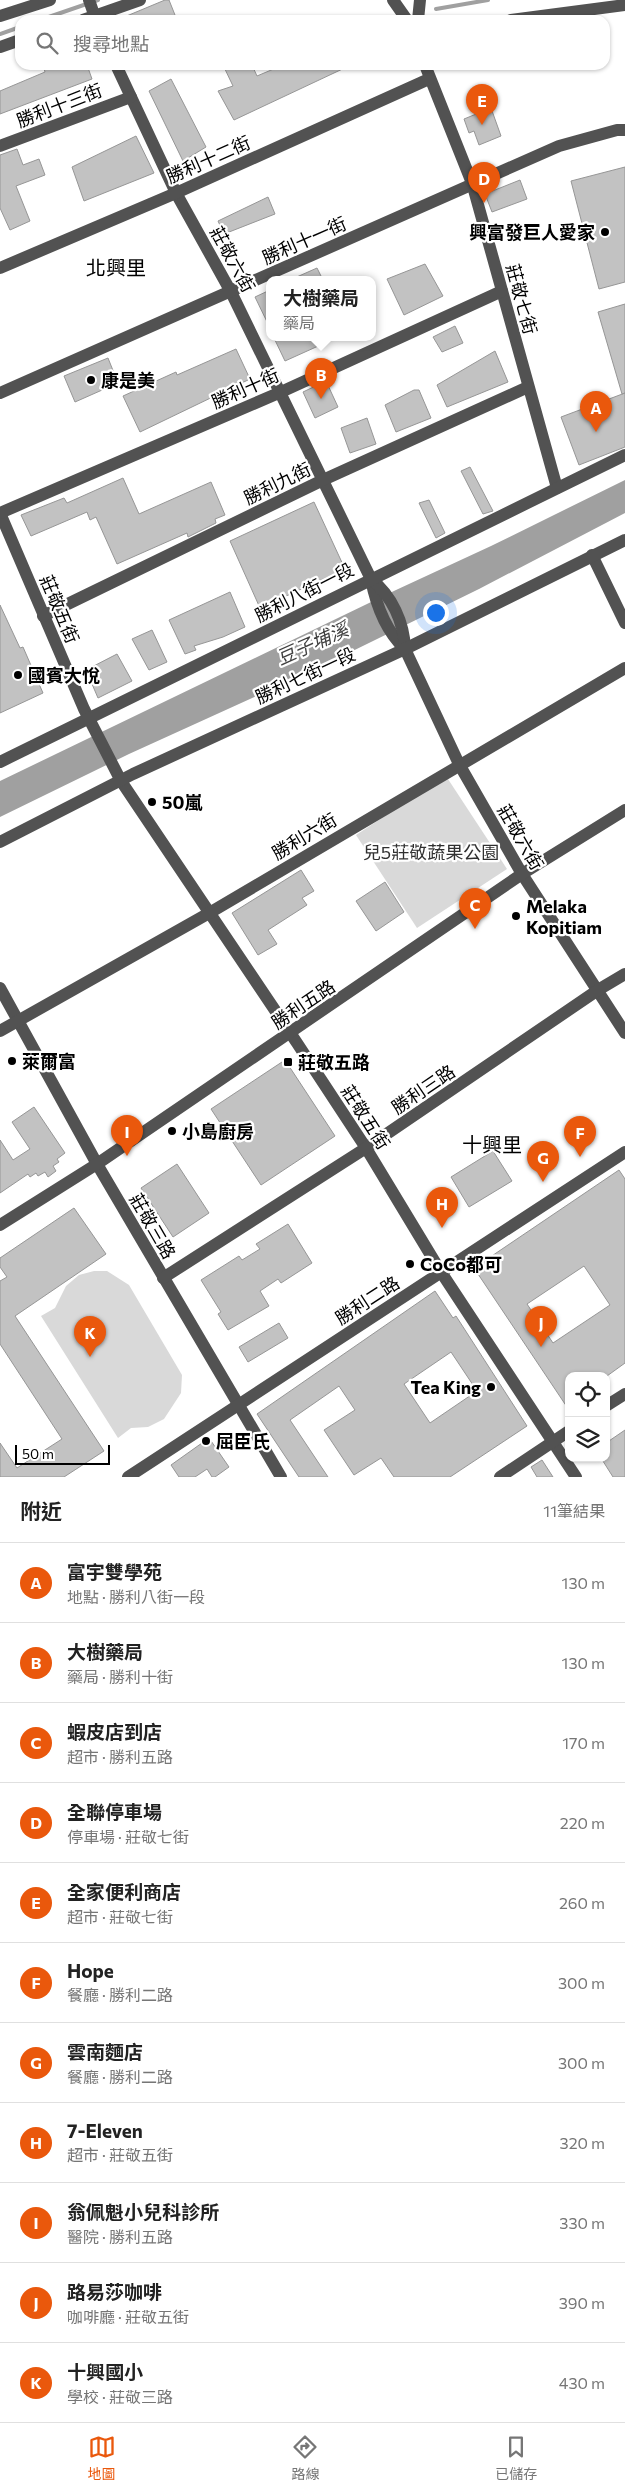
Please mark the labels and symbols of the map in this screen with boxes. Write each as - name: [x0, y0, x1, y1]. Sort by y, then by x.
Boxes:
- street label: 勝利十三街: [13, 79, 105, 131]
- pin: E: [466, 84, 498, 125]
- street label: 勝利十二街: [162, 131, 254, 187]
- pin: D: [468, 162, 500, 203]
- street label: 勝利十一街: [258, 212, 350, 268]
- place label: 興富發巨人愛家: [469, 221, 595, 243]
- street label: 莊敬六街: [206, 222, 260, 296]
- marker: 興富發巨人愛家: [599, 226, 611, 238]
- district label: 北興里: [86, 255, 146, 279]
- street label: 莊敬七街: [502, 261, 542, 337]
- pin: B: [305, 358, 337, 399]
- street label: 勝利十街: [208, 363, 282, 413]
- place label: 康是美: [101, 369, 155, 391]
- marker: 康是美: [85, 374, 97, 386]
- pin: A: [580, 391, 612, 432]
- street label: 勝利九街: [240, 457, 314, 509]
- street label: 勝利八街一段: [251, 558, 357, 626]
- street label: 莊敬五街: [36, 572, 84, 646]
- your location: [423, 600, 449, 626]
- water label: 豆子埔溪: [273, 616, 354, 669]
- street label: 勝利七街一段: [251, 642, 359, 708]
- place label: 國賓大悅: [28, 664, 100, 686]
- marker: 國賓大悅: [12, 669, 24, 681]
- place label: 50嵐: [162, 791, 202, 813]
- marker: 50嵐: [146, 796, 158, 808]
- street label: 莊敬六街: [493, 800, 549, 874]
- street label: 勝利六街: [267, 808, 341, 864]
- park label: 兒5莊敬蔬果公園: [363, 841, 499, 863]
- pin: C: [459, 888, 491, 929]
- place label: Melaka Kopitiam: [526, 895, 602, 938]
- marker: Melaka Kopitiam: [510, 910, 522, 922]
- street label: 勝利五路: [267, 975, 339, 1033]
- place label: 萊爾富: [22, 1050, 76, 1072]
- place label: 莊敬五路: [298, 1051, 370, 1073]
- marker: 萊爾富: [6, 1055, 18, 1067]
- marker: 莊敬五路: [282, 1056, 294, 1068]
- street label: 勝利三路: [387, 1060, 459, 1118]
- street label: 莊敬五街: [337, 1081, 395, 1153]
- pin: I: [111, 1115, 143, 1156]
- pin: F: [564, 1116, 596, 1157]
- place label: 小島廚房: [182, 1120, 254, 1142]
- marker: 小島廚房: [166, 1125, 178, 1137]
- district label: 十興里: [462, 1132, 522, 1156]
- pin: G: [527, 1141, 559, 1182]
- pin: H: [426, 1187, 458, 1228]
- street label: 莊敬三路: [125, 1189, 181, 1263]
- place label: CoCo都可: [420, 1253, 502, 1275]
- marker: CoCo都可: [404, 1258, 416, 1270]
- street label: 勝利二路: [331, 1271, 403, 1329]
- pin: J: [525, 1306, 557, 1347]
- pin: K: [74, 1316, 106, 1357]
- place label: Tea King: [410, 1376, 481, 1398]
- marker: Tea King: [485, 1381, 497, 1393]
- place label: 屈臣氏: [216, 1430, 270, 1452]
- marker: 屈臣氏: [200, 1435, 212, 1447]
- scale bar: [15, 1442, 110, 1465]

